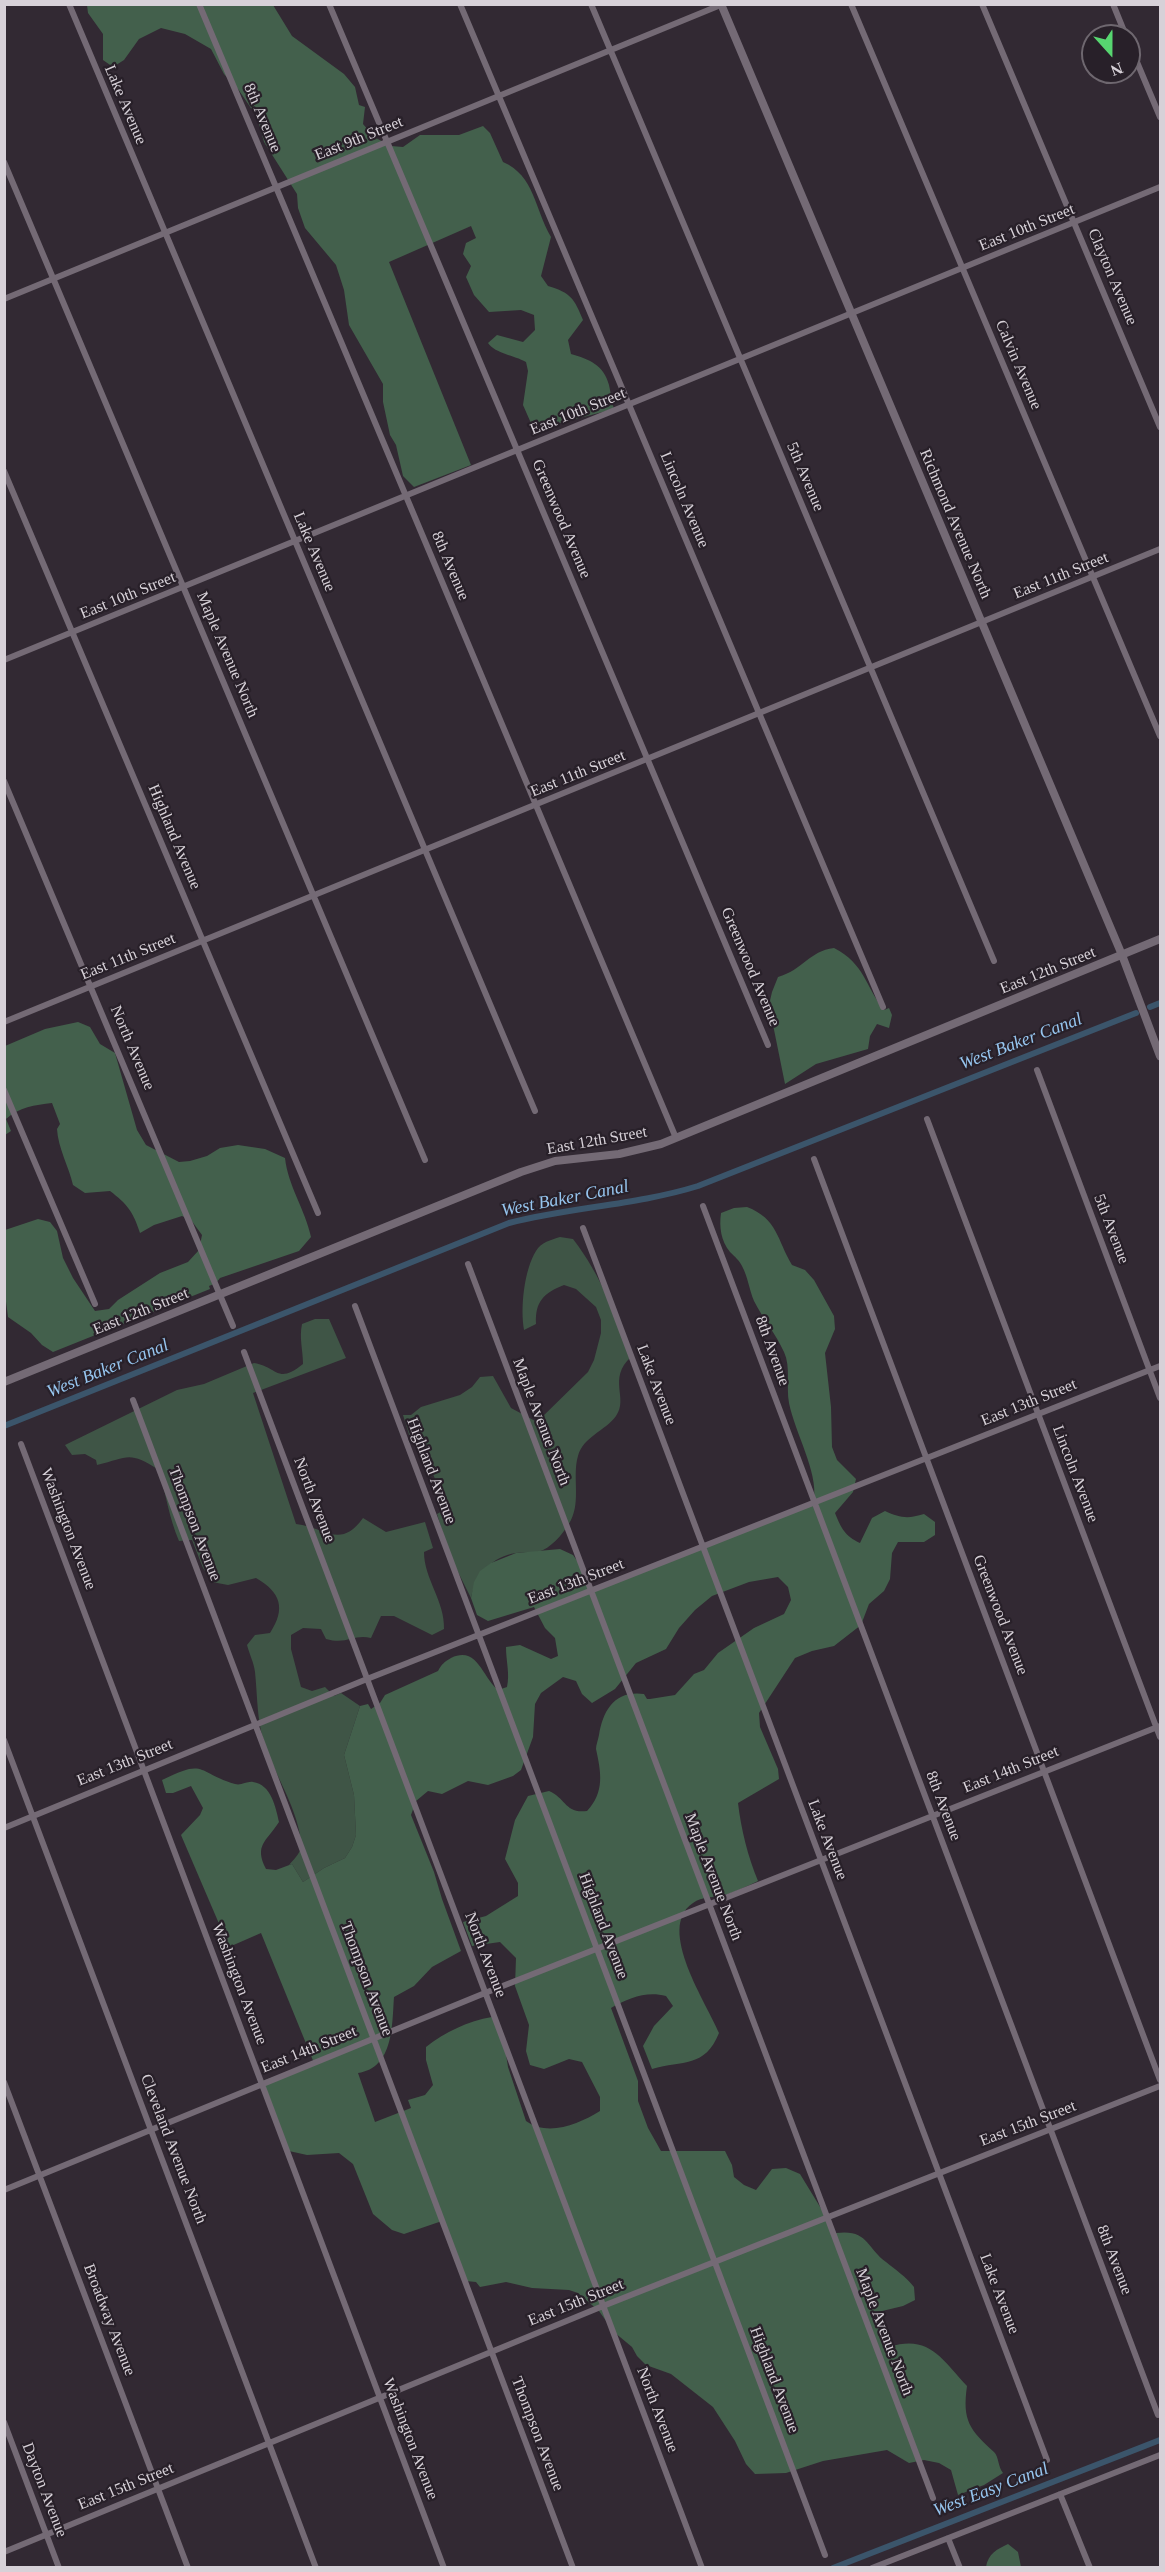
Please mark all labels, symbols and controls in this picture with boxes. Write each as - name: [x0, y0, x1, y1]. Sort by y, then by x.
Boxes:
- north arrow: [1081, 24, 1141, 84]
- text: N: [1108, 59, 1125, 79]
- street label: Lake Avenue: [100, 62, 150, 148]
- street label: 8th Avenue: [239, 81, 285, 155]
- street label: East 9th Street: [312, 113, 406, 165]
- street label: East 10th Street: [976, 200, 1078, 256]
- street label: Clayton Avenue: [1083, 226, 1141, 328]
- street label: Calvin Avenue: [991, 317, 1045, 413]
- street label: East 10th Street: [527, 384, 629, 440]
- street label: 5th Avenue: [782, 440, 828, 514]
- street label: Richmond Avenue North: [915, 446, 995, 602]
- street label: Lincoln Avenue: [655, 449, 713, 551]
- street label: Greenwood Avenue: [527, 457, 595, 581]
- street label: Lake Avenue: [289, 509, 339, 595]
- street label: 8th Avenue: [427, 529, 473, 603]
- street label: East 11th Street: [1011, 548, 1111, 604]
- street label: East 10th Street: [77, 568, 179, 624]
- street label: Maple Avenue North: [192, 589, 262, 721]
- street label: East 11th Street: [528, 746, 628, 802]
- street label: Highland Avenue: [143, 782, 205, 892]
- street label: Greenwood Avenue: [716, 905, 784, 1029]
- street label: East 11th Street: [78, 929, 178, 985]
- street label: East 12th Street: [997, 943, 1099, 999]
- street label: North Avenue: [106, 1003, 158, 1093]
- water label: West Baker Canal: [957, 1009, 1085, 1075]
- street label: East 12th Street: [545, 1123, 649, 1159]
- water label: West Baker Canal: [499, 1176, 631, 1222]
- street label: 5th Avenue: [1089, 1191, 1133, 1267]
- street label: East 12th Street: [90, 1284, 192, 1340]
- street label: 8th Avenue: [750, 1313, 794, 1389]
- water label: West Baker Canal: [44, 1335, 172, 1403]
- street label: Lake Avenue: [632, 1342, 680, 1428]
- street label: Maple Avenue North: [508, 1356, 574, 1488]
- street label: East 13th Street: [978, 1375, 1080, 1431]
- street label: Highland Avenue: [402, 1415, 460, 1527]
- street label: Lincoln Avenue: [1048, 1423, 1102, 1525]
- street label: North Avenue: [289, 1455, 339, 1545]
- street label: Thompson Avenue: [163, 1464, 225, 1584]
- street label: Washington Avenue: [36, 1466, 100, 1592]
- street label: Greenwood Avenue: [968, 1552, 1032, 1678]
- street label: East 13th Street: [525, 1555, 627, 1609]
- street label: East 13th Street: [74, 1735, 176, 1791]
- street label: East 14th Street: [960, 1742, 1062, 1798]
- street label: 8th Avenue: [921, 1768, 965, 1844]
- street label: Lake Avenue: [803, 1797, 851, 1883]
- street label: Maple Avenue North: [680, 1811, 746, 1943]
- street label: Highland Avenue: [574, 1870, 632, 1982]
- street label: North Avenue: [460, 1910, 510, 2000]
- street label: Thompson Avenue: [335, 1919, 397, 2039]
- street label: Washington Avenue: [207, 1921, 271, 2047]
- street label: East 14th Street: [258, 2022, 360, 2078]
- street label: Cleveland Avenue North: [136, 2071, 210, 2227]
- street label: East 15th Street: [977, 2097, 1079, 2151]
- street label: 8th Avenue: [1092, 2222, 1136, 2298]
- street label: Lake Avenue: [975, 2251, 1023, 2337]
- street label: Broadway Avenue: [79, 2261, 139, 2379]
- street label: Maple Avenue North: [851, 2266, 917, 2398]
- street label: East 15th Street: [525, 2275, 627, 2331]
- street label: Highland Avenue: [745, 2324, 803, 2436]
- street label: North Avenue: [632, 2365, 682, 2455]
- street label: Thompson Avenue: [506, 2374, 568, 2494]
- street label: Washington Avenue: [378, 2376, 442, 2502]
- street label: Dayton Avenue: [17, 2440, 71, 2540]
- water label: West Easy Canal: [930, 2458, 1052, 2522]
- street label: East 15th Street: [75, 2459, 177, 2515]

